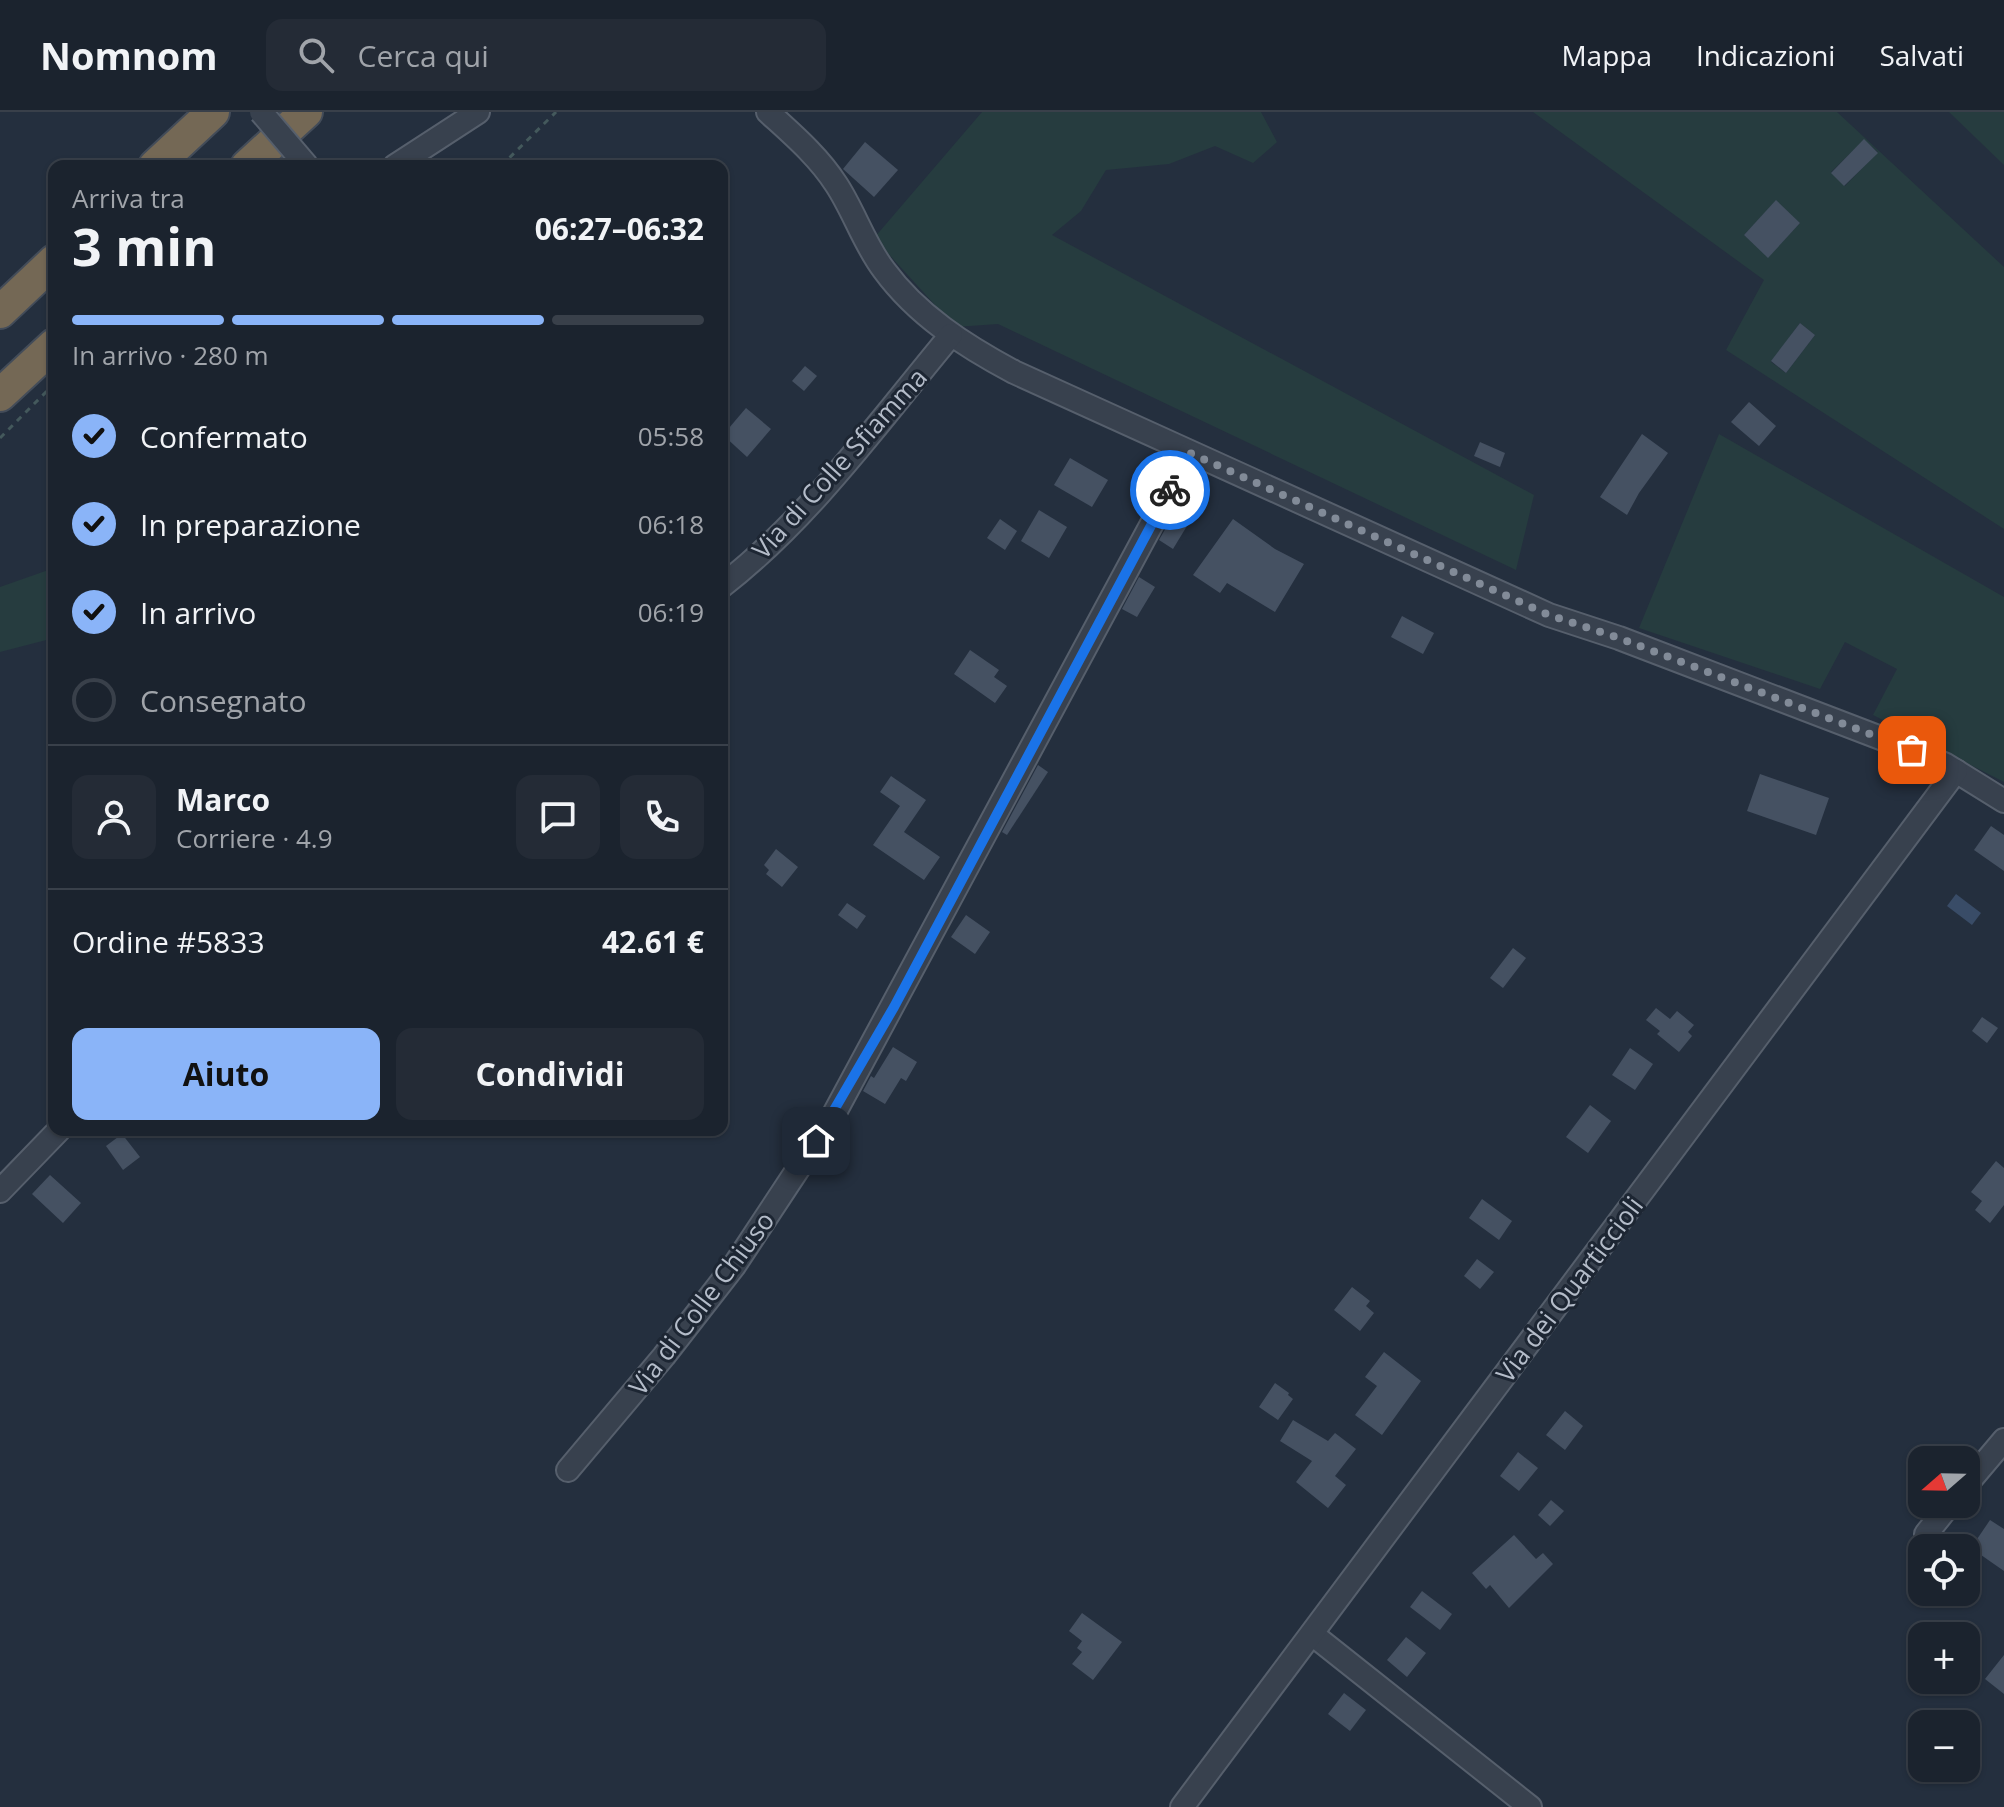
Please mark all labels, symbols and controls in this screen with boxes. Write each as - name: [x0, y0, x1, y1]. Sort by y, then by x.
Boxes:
- search box: [266, 19, 826, 91]
- text: Nomnom: [40, 29, 218, 81]
- icon: search: [294, 33, 338, 77]
- text: Cerca qui: [358, 35, 489, 76]
- text: Mappa: [1561, 36, 1652, 74]
- text: Indicazioni: [1696, 36, 1835, 74]
- text: Salvati: [1879, 36, 1964, 74]
- text: Arriva tra: [72, 180, 185, 216]
- text: 06:27–06:32: [535, 208, 704, 249]
- text: 3 min: [72, 210, 216, 281]
- text: In arrivo · 280 m: [72, 337, 269, 373]
- street label: Via di Colle Sfiamma: [743, 360, 935, 566]
- icon: check: [72, 414, 116, 458]
- text: Confermato: [140, 416, 308, 457]
- text: 05:58: [638, 418, 704, 454]
- courier: [1130, 450, 1210, 530]
- icon: bike: [1148, 468, 1192, 512]
- icon: check: [72, 502, 116, 546]
- text: In preparazione: [140, 504, 361, 545]
- text: 06:18: [638, 506, 704, 542]
- icon: check: [72, 590, 116, 634]
- text: In arrivo: [140, 592, 256, 633]
- text: 06:19: [638, 594, 704, 630]
- text: Consegnato: [140, 680, 307, 721]
- pin: [1878, 716, 1946, 784]
- icon: bag: [1890, 728, 1934, 772]
- button: person: [72, 775, 156, 859]
- button: chat: [516, 775, 600, 859]
- button: phone: [620, 775, 704, 859]
- text: Marco: [176, 779, 270, 820]
- text: Corriere · 4.9: [176, 820, 333, 856]
- text: Ordine #5833: [72, 921, 265, 962]
- text: 42.61 €: [602, 921, 704, 962]
- button: Aiuto: [72, 1028, 380, 1120]
- button: Condividi: [396, 1028, 704, 1120]
- pin: [782, 1107, 850, 1175]
- icon: home: [794, 1119, 838, 1163]
- street label: Via dei Quarticcioli: [1487, 1189, 1651, 1389]
- street label: Via di Colle Chiuso: [620, 1204, 782, 1402]
- north arrow: [1908, 1446, 1980, 1518]
- map controls: [1908, 1446, 1980, 1782]
- button: locate: [1908, 1534, 1980, 1606]
- button: +: [1908, 1622, 1980, 1694]
- button: −: [1908, 1710, 1980, 1782]

